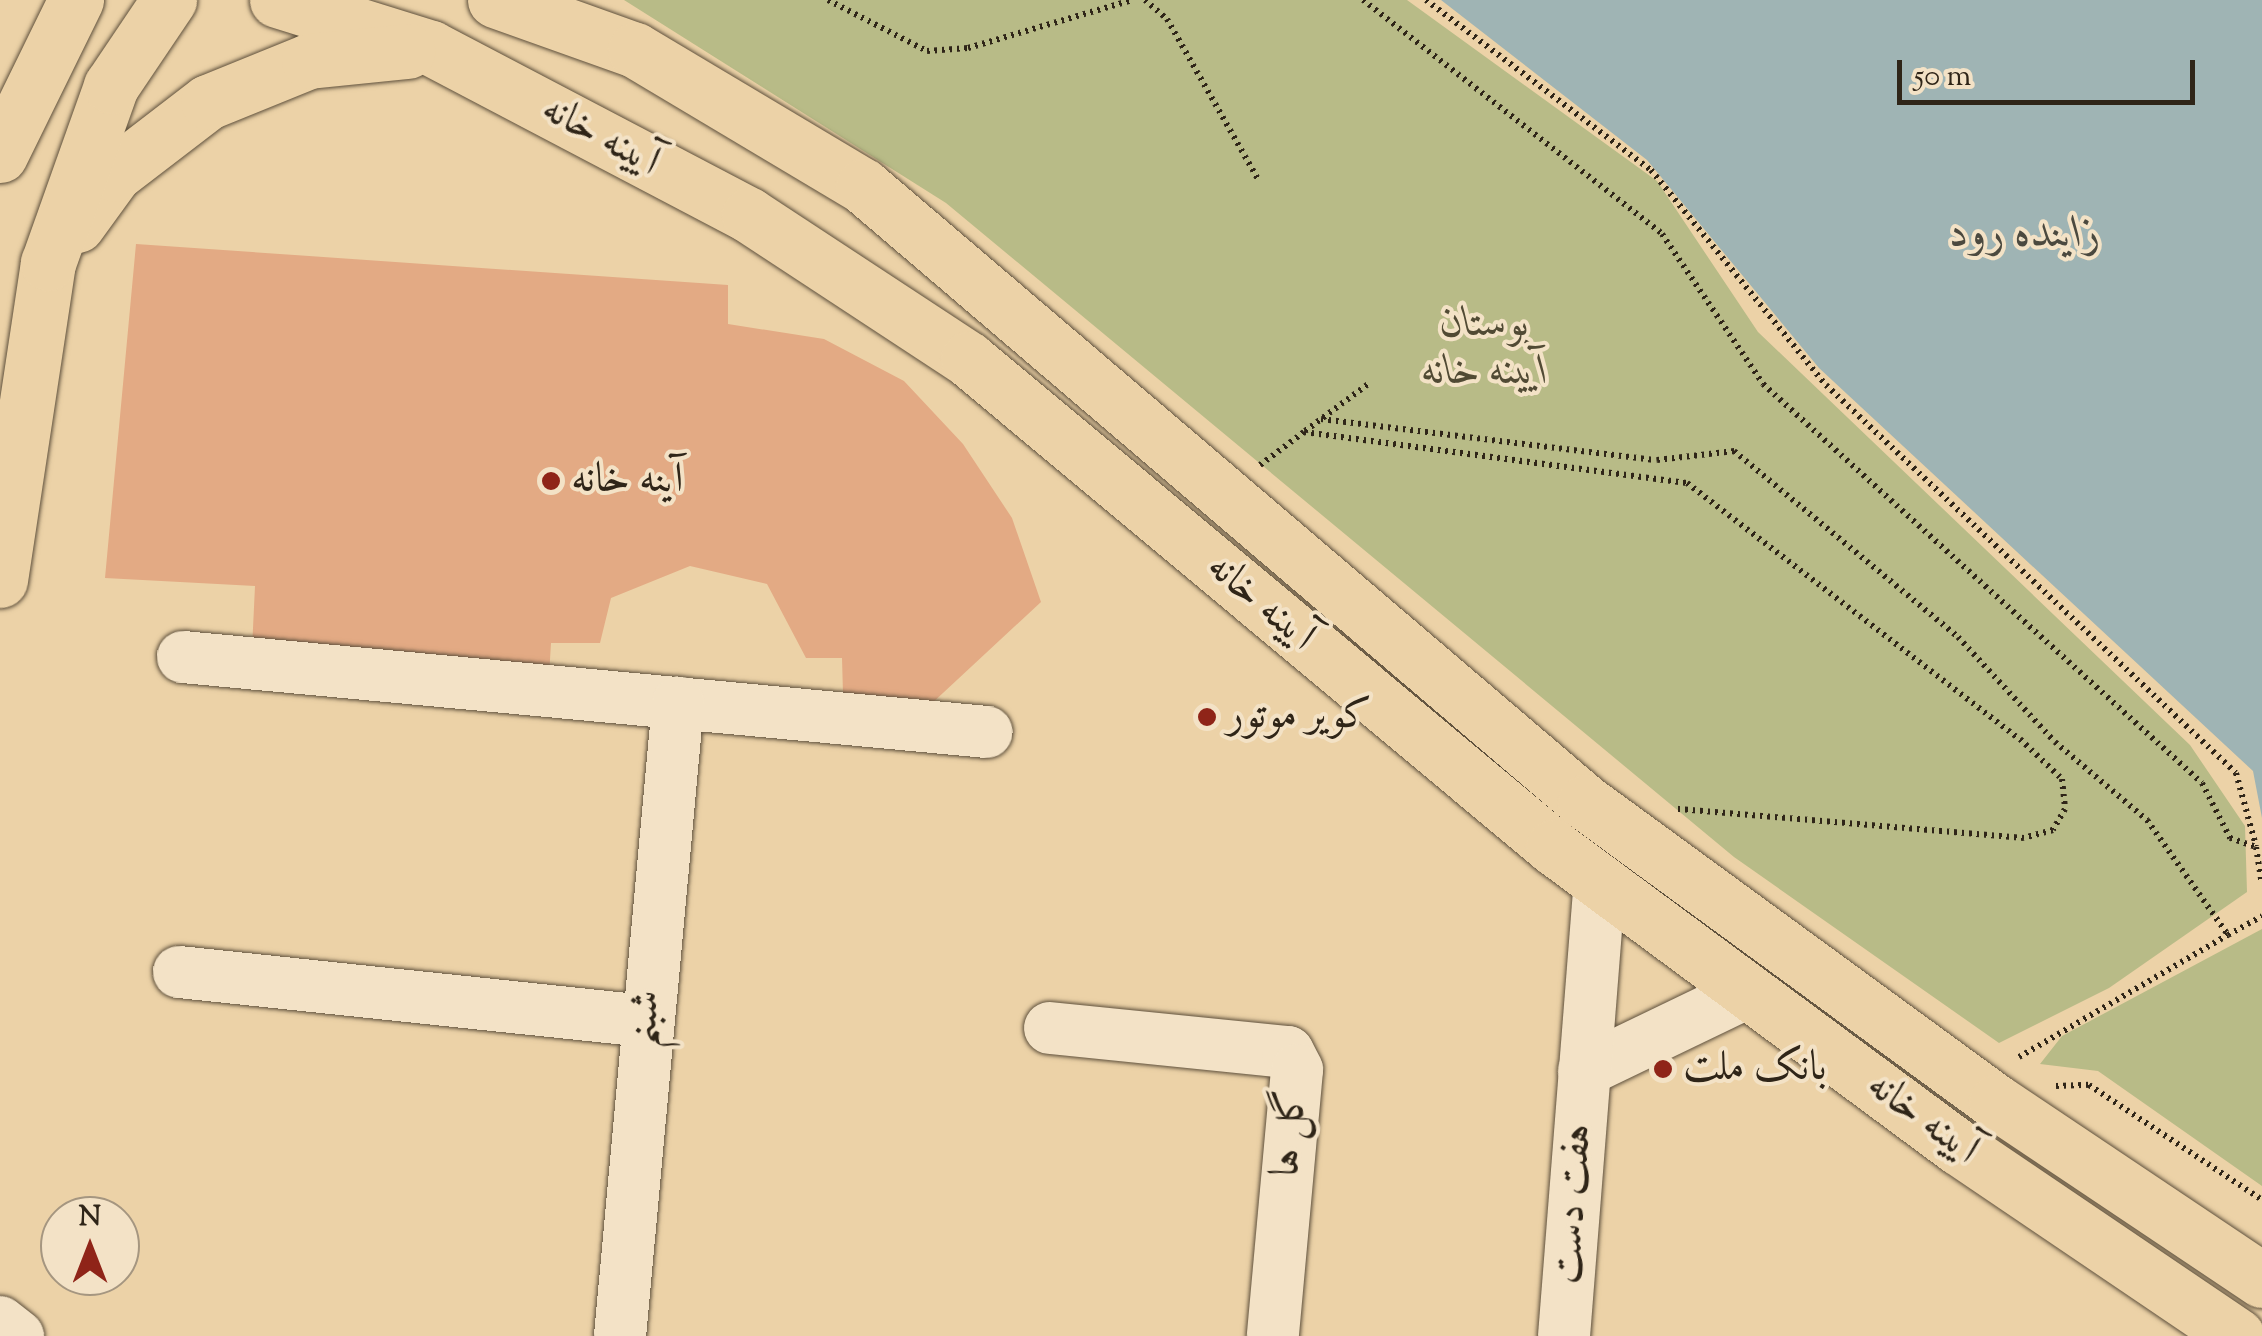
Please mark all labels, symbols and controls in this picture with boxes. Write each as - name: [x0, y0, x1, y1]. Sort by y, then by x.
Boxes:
- scale bar: [1902, 40, 2200, 102]
- text: 50 m: [1914, 56, 1971, 99]
- street label: آیینه خانه: [532, 85, 668, 189]
- water label: زاینده رود: [1949, 209, 2101, 263]
- park label: بوستان آیینه خانه: [1422, 300, 1548, 398]
- place label: آینه خانه: [571, 456, 683, 506]
- marker: آینه خانه: [540, 470, 562, 492]
- street label: آیینه خانه: [1195, 543, 1325, 663]
- place label: کویر موتور: [1227, 692, 1372, 742]
- marker: کویر موتور: [1196, 706, 1218, 728]
- street label: شبنم: [618, 988, 674, 1050]
- place label: بانک ملت: [1683, 1044, 1827, 1094]
- marker: بانک ملت: [1652, 1058, 1674, 1080]
- street label: آیینه خانه: [1856, 1061, 1988, 1177]
- street label: گل ها: [1262, 1087, 1320, 1179]
- street label: هفت دست: [1543, 1122, 1605, 1286]
- north arrow: [40, 1196, 140, 1296]
- text: N: [79, 1198, 101, 1238]

